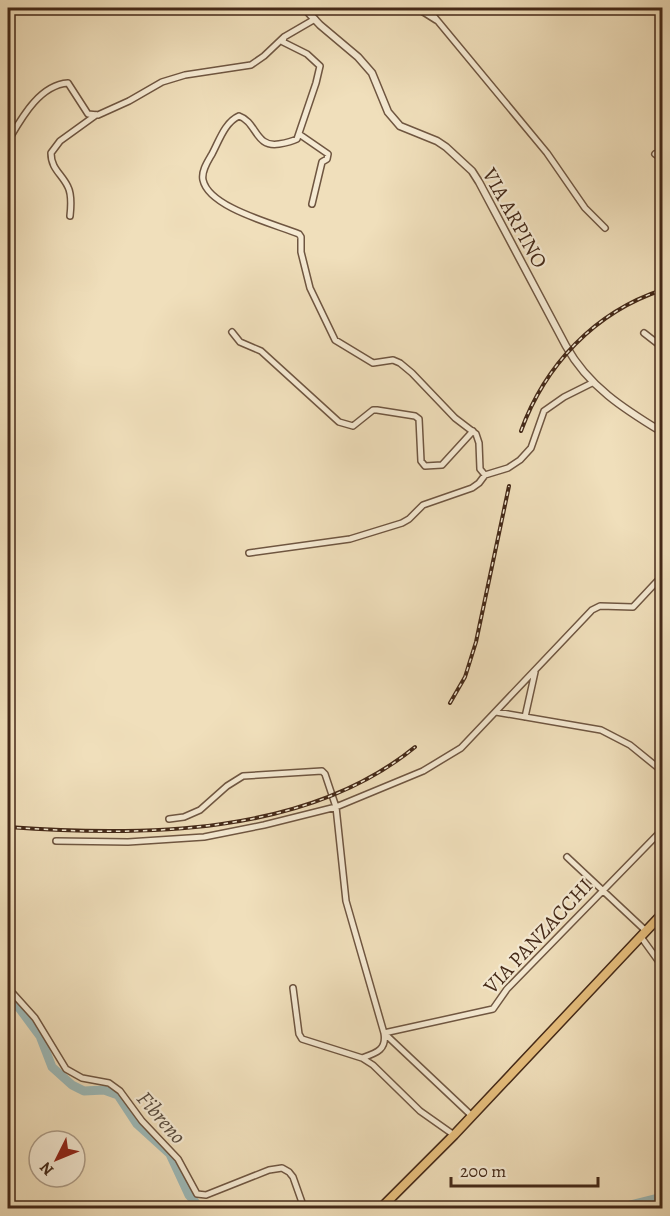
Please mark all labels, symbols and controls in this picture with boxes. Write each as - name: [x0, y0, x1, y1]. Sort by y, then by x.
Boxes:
- street label: VIA ARPINO: [475, 162, 554, 273]
- street label: VIA PANZACCHI: [476, 872, 599, 1001]
- water label: Fibreno: [130, 1085, 193, 1151]
- north arrow: [27, 1129, 87, 1189]
- scale bar: [451, 1150, 598, 1188]
- text: N: [35, 1157, 59, 1180]
- text: 200 m: [460, 1159, 506, 1183]

